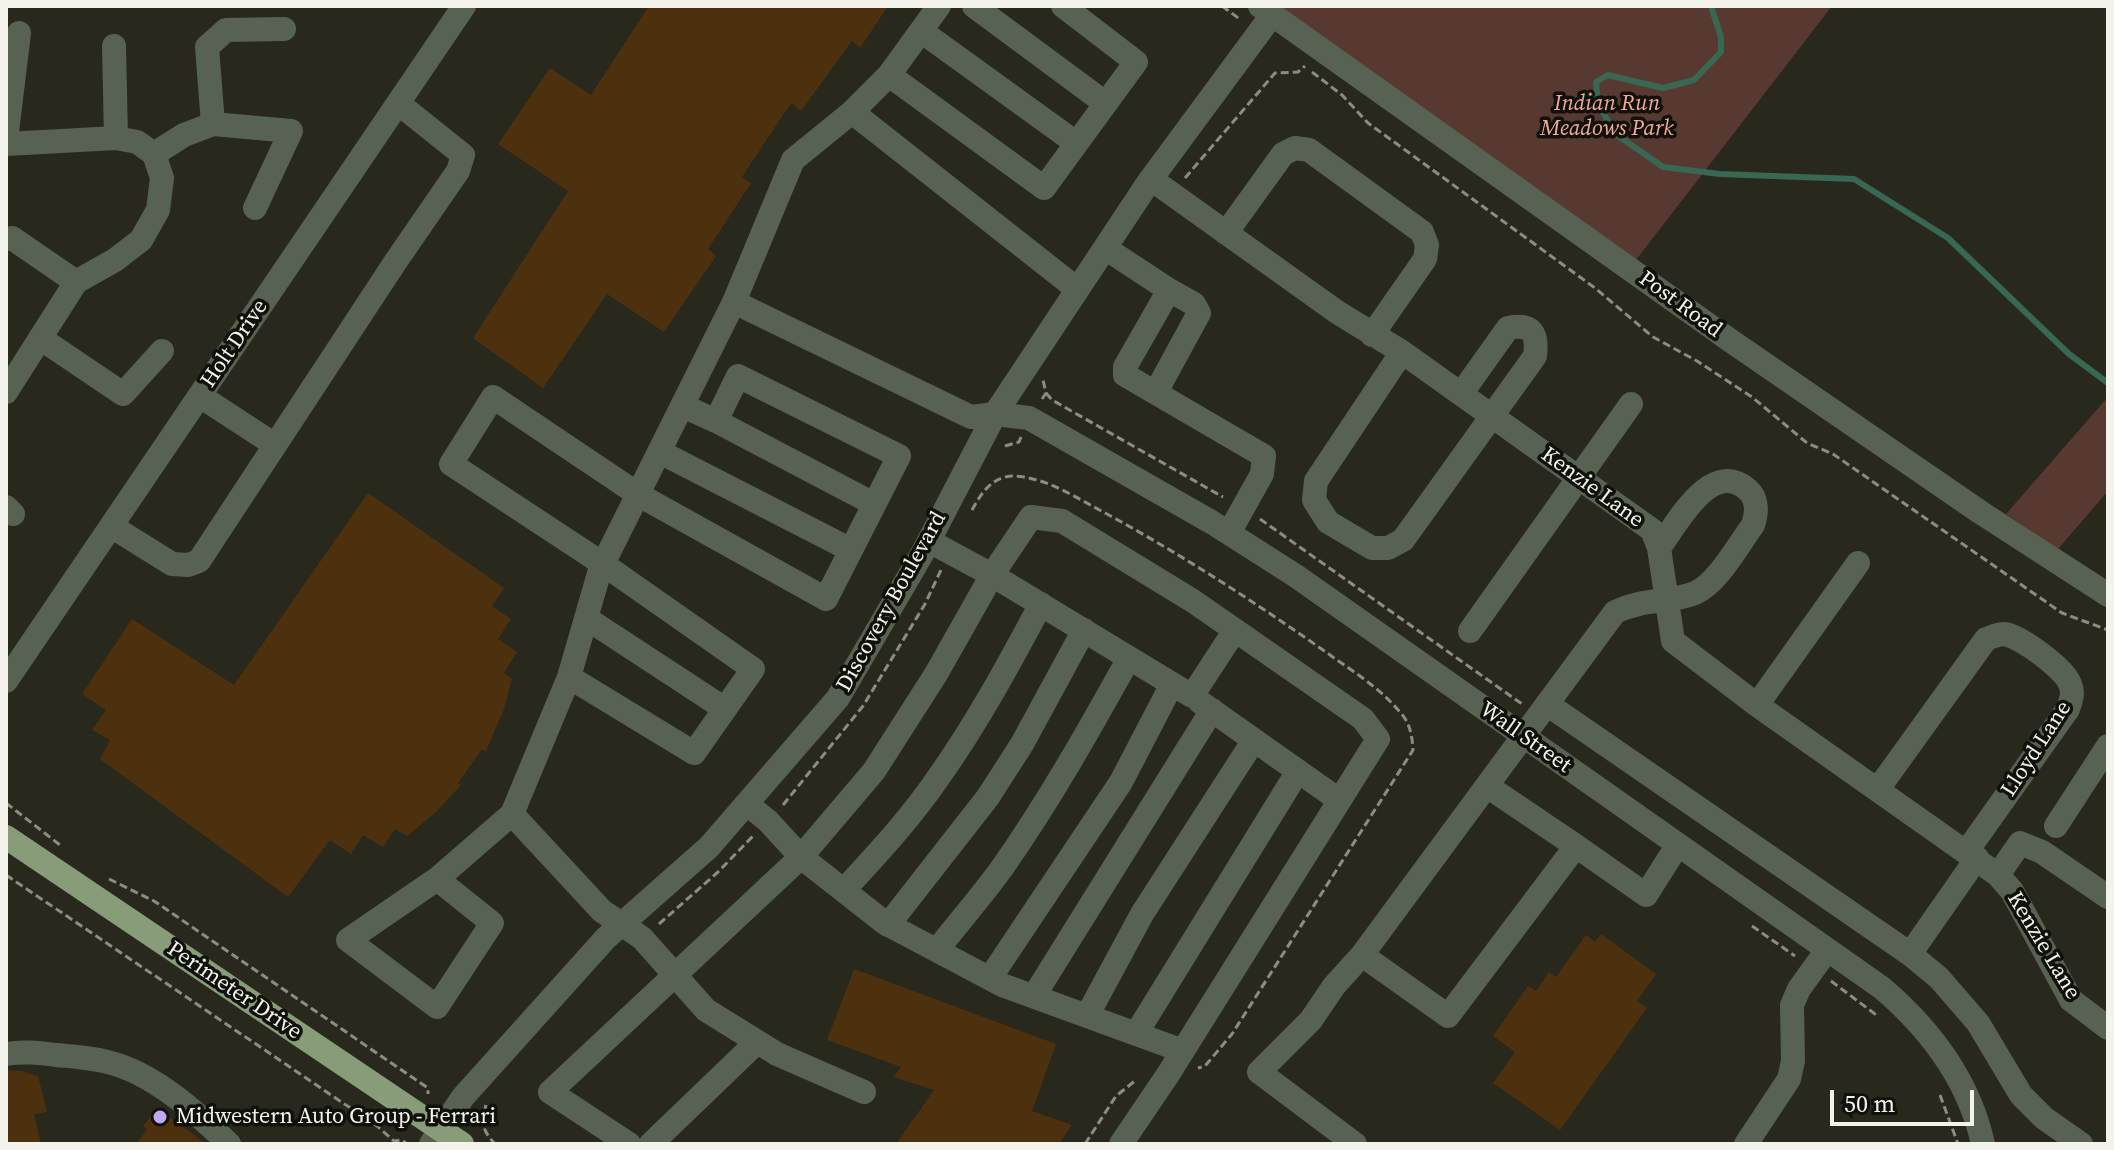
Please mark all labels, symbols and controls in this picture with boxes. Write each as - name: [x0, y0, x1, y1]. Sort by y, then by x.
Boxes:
- park label: Indian Run Meadows Park: [1540, 91, 1674, 142]
- street label: Post Road: [1633, 266, 1727, 344]
- street label: Holt Drive: [196, 295, 274, 393]
- street label: Kenzie Lane: [1536, 442, 1648, 534]
- street label: Discovery Boulevard: [832, 507, 952, 697]
- street label: Lloyd Lane: [1996, 696, 2078, 802]
- street label: Wall Street: [1474, 697, 1576, 779]
- street label: Kenzie Lane: [2001, 888, 2085, 1004]
- street label: Perimeter Drive: [162, 936, 306, 1046]
- scale bar: [1834, 1074, 1978, 1124]
- text: 50 m: [1844, 1087, 1895, 1120]
- place label: Midwestern Auto Group - Ferrari: [176, 1104, 496, 1130]
- marker: Midwestern Auto Group - Ferrari: [151, 1108, 169, 1126]

